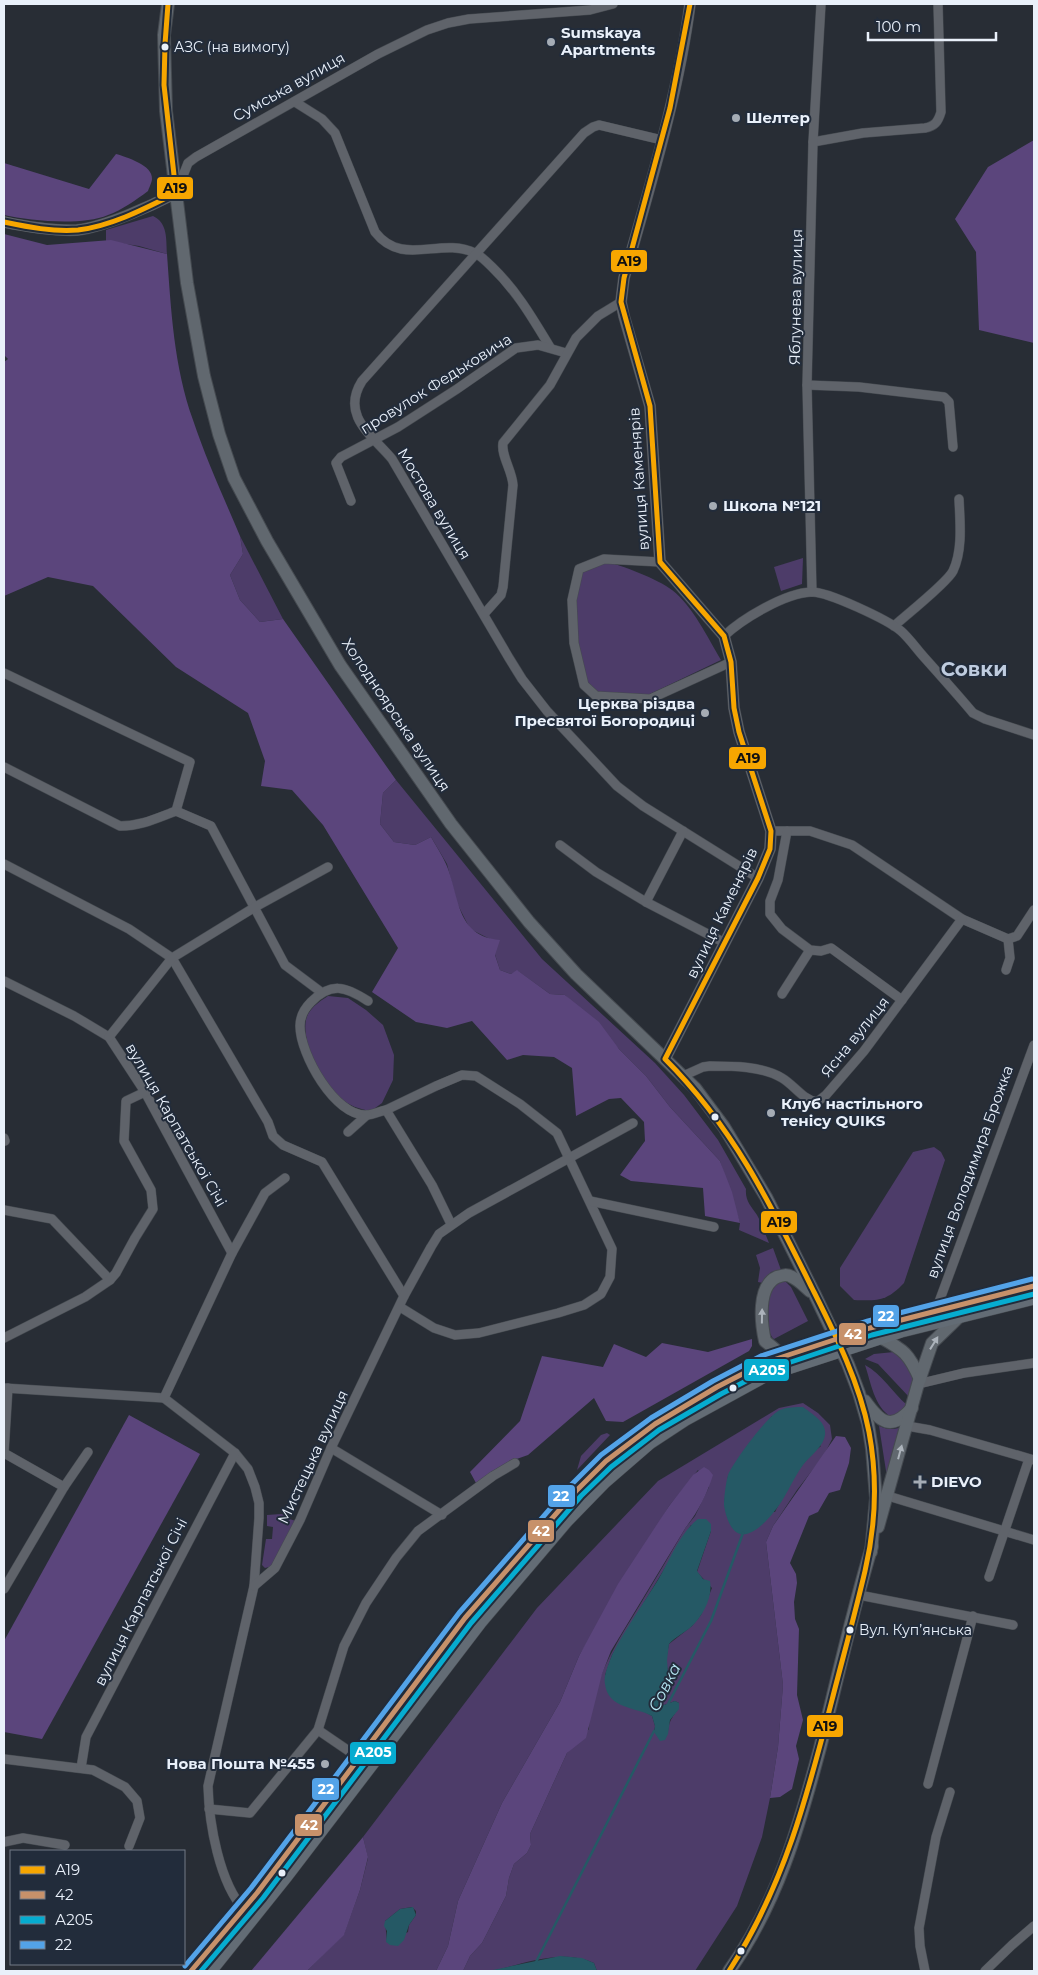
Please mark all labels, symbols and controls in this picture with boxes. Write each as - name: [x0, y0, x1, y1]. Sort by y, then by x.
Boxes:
- scale bar: [868, 10, 996, 42]
- text: 100 m: [876, 17, 921, 36]
- place label: Sumskaya Apartments: [560, 23, 655, 59]
- marker: Sumskaya Apartments: [545, 36, 557, 48]
- place label: АЗС (на вимогу): [174, 38, 290, 56]
- marker: АЗС (на вимогу): [160, 42, 170, 52]
- street label: Сумська вулиця: [229, 48, 348, 125]
- place label: Шелтер: [746, 108, 810, 127]
- marker: Шелтер: [730, 112, 742, 124]
- line badge: А19: [156, 176, 194, 200]
- text: А19: [163, 179, 188, 197]
- street label: Яблунева вулиця: [785, 229, 806, 365]
- line badge: А19: [610, 249, 648, 273]
- text: А19: [617, 252, 642, 270]
- street label: провулок Федьковича: [356, 329, 515, 438]
- street label: вулиця Каменярів: [624, 407, 653, 551]
- street label: Мостова вулиця: [394, 445, 475, 563]
- place label: Школа №121: [723, 496, 821, 515]
- marker: Школа №121: [707, 500, 719, 512]
- street label: Холодноярська вулиця: [338, 634, 455, 795]
- district label: Совки: [941, 657, 1007, 681]
- place label: Церква різдва Пресвятої Богородиці: [514, 694, 695, 730]
- marker: Церква різдва Пресвятої Богородиці: [699, 707, 711, 719]
- line badge: А19: [728, 746, 767, 770]
- text: А19: [736, 749, 761, 767]
- street label: вулиця Каменярів: [682, 844, 761, 981]
- street label: Ясна вулиця: [816, 992, 893, 1081]
- street label: вулиця Карпатської Січі: [122, 1039, 231, 1210]
- street label: вулиця Володимира Брожка: [922, 1063, 1017, 1281]
- place label: Клуб настільного тенісу QUIKS: [781, 1094, 923, 1130]
- marker: Клуб настільного тенісу QUIKS: [765, 1107, 777, 1119]
- unlabelled marker: [710, 1112, 720, 1122]
- line badge: А19: [760, 1210, 798, 1234]
- text: А19: [767, 1213, 792, 1231]
- line badge: 22: [872, 1304, 900, 1328]
- text: 22: [878, 1307, 894, 1325]
- one-way arrow: [759, 1308, 767, 1324]
- line badge: 42: [838, 1322, 867, 1346]
- text: 42: [844, 1325, 862, 1343]
- one-way arrow: [930, 1336, 939, 1349]
- line badge: А205: [743, 1358, 790, 1382]
- text: А205: [748, 1361, 786, 1379]
- unlabelled marker: [728, 1383, 738, 1393]
- street label: Мистецька вулиця: [273, 1387, 352, 1527]
- one-way arrow: [896, 1445, 904, 1460]
- place label: DIEVO: [931, 1472, 982, 1491]
- marker: DIEVO: [913, 1475, 927, 1489]
- line badge: 22: [547, 1484, 576, 1508]
- text: 22: [553, 1487, 569, 1505]
- street label: вулиця Карпатської Січі: [90, 1515, 191, 1689]
- line badge: 42: [527, 1519, 555, 1543]
- text: 42: [532, 1522, 550, 1540]
- place label: Вул. Куп’янська: [859, 1621, 972, 1639]
- marker: Вул. Куп’янська: [845, 1625, 855, 1635]
- water label: Совка: [644, 1660, 685, 1714]
- line badge: А19: [806, 1714, 844, 1738]
- text: А19: [813, 1717, 838, 1735]
- line badge: А205: [349, 1741, 397, 1765]
- text: А205: [354, 1743, 392, 1761]
- place label: Нова Пошта №455: [166, 1754, 315, 1773]
- marker: Нова Пошта №455: [319, 1758, 331, 1770]
- line badge: 22: [311, 1777, 340, 1801]
- text: 22: [318, 1780, 334, 1798]
- line badge: 42: [294, 1813, 323, 1837]
- text: 42: [300, 1816, 318, 1834]
- legend: [10, 1850, 185, 1965]
- text: А19: [55, 1860, 80, 1879]
- unlabelled marker: [277, 1868, 287, 1878]
- text: 42: [55, 1885, 73, 1904]
- text: А205: [55, 1910, 93, 1929]
- text: 22: [55, 1935, 72, 1954]
- unlabelled marker: [736, 1946, 746, 1956]

